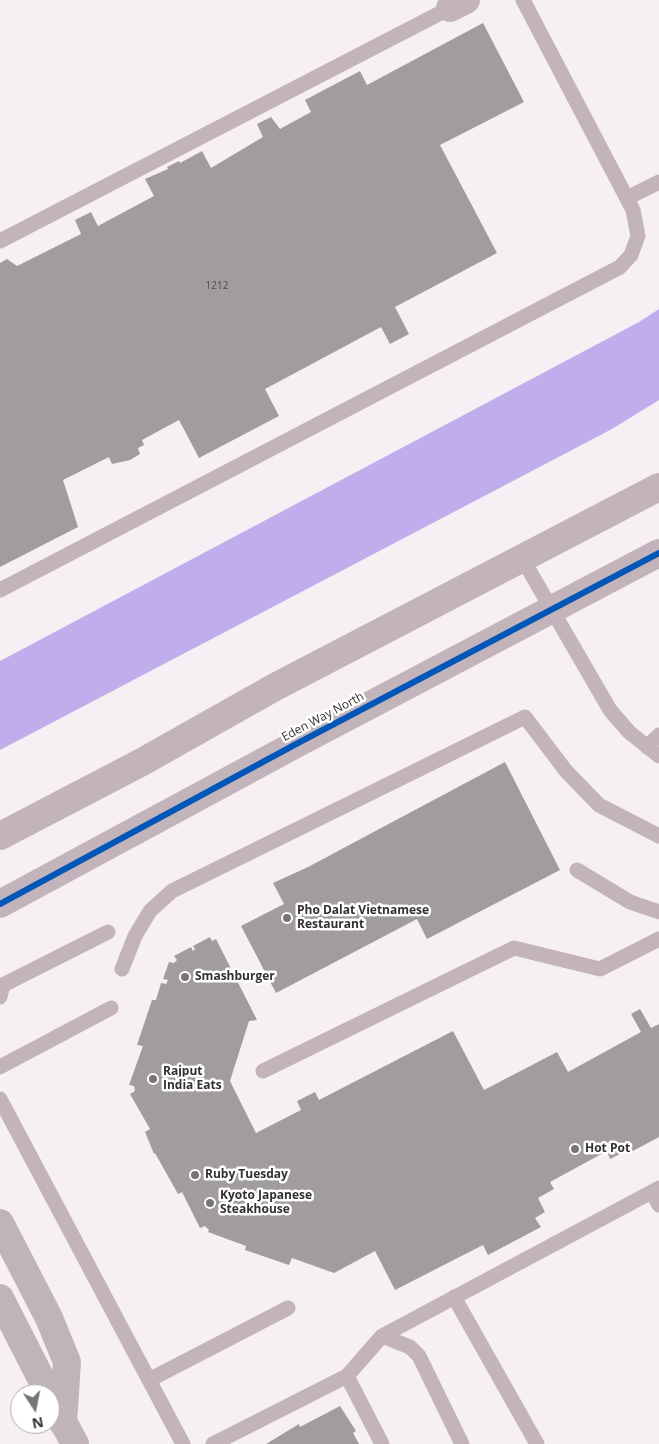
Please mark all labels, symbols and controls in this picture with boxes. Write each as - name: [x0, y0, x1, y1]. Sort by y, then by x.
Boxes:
- house number: 1212: [206, 280, 228, 292]
- street label: Eden Way North: [279, 689, 367, 745]
- place label: Pho Dalat Vietnamese Restaurant: [297, 904, 429, 932]
- marker: Pho Dalat Vietnamese Restaurant: [281, 912, 293, 924]
- place label: Smashburger: [195, 970, 275, 984]
- marker: Smashburger: [179, 971, 191, 983]
- place label: Rajput India Eats: [163, 1065, 222, 1093]
- marker: Rajput India Eats: [147, 1073, 159, 1085]
- place label: Hot Pot: [585, 1142, 630, 1156]
- marker: Hot Pot: [569, 1143, 581, 1155]
- place label: Ruby Tuesday: [205, 1168, 288, 1182]
- marker: Ruby Tuesday: [189, 1169, 201, 1181]
- place label: Kyoto Japanese Steakhouse: [220, 1189, 312, 1217]
- marker: Kyoto Japanese Steakhouse: [204, 1197, 216, 1209]
- north arrow: [10, 1384, 60, 1434]
- text: N: [30, 1413, 45, 1434]

